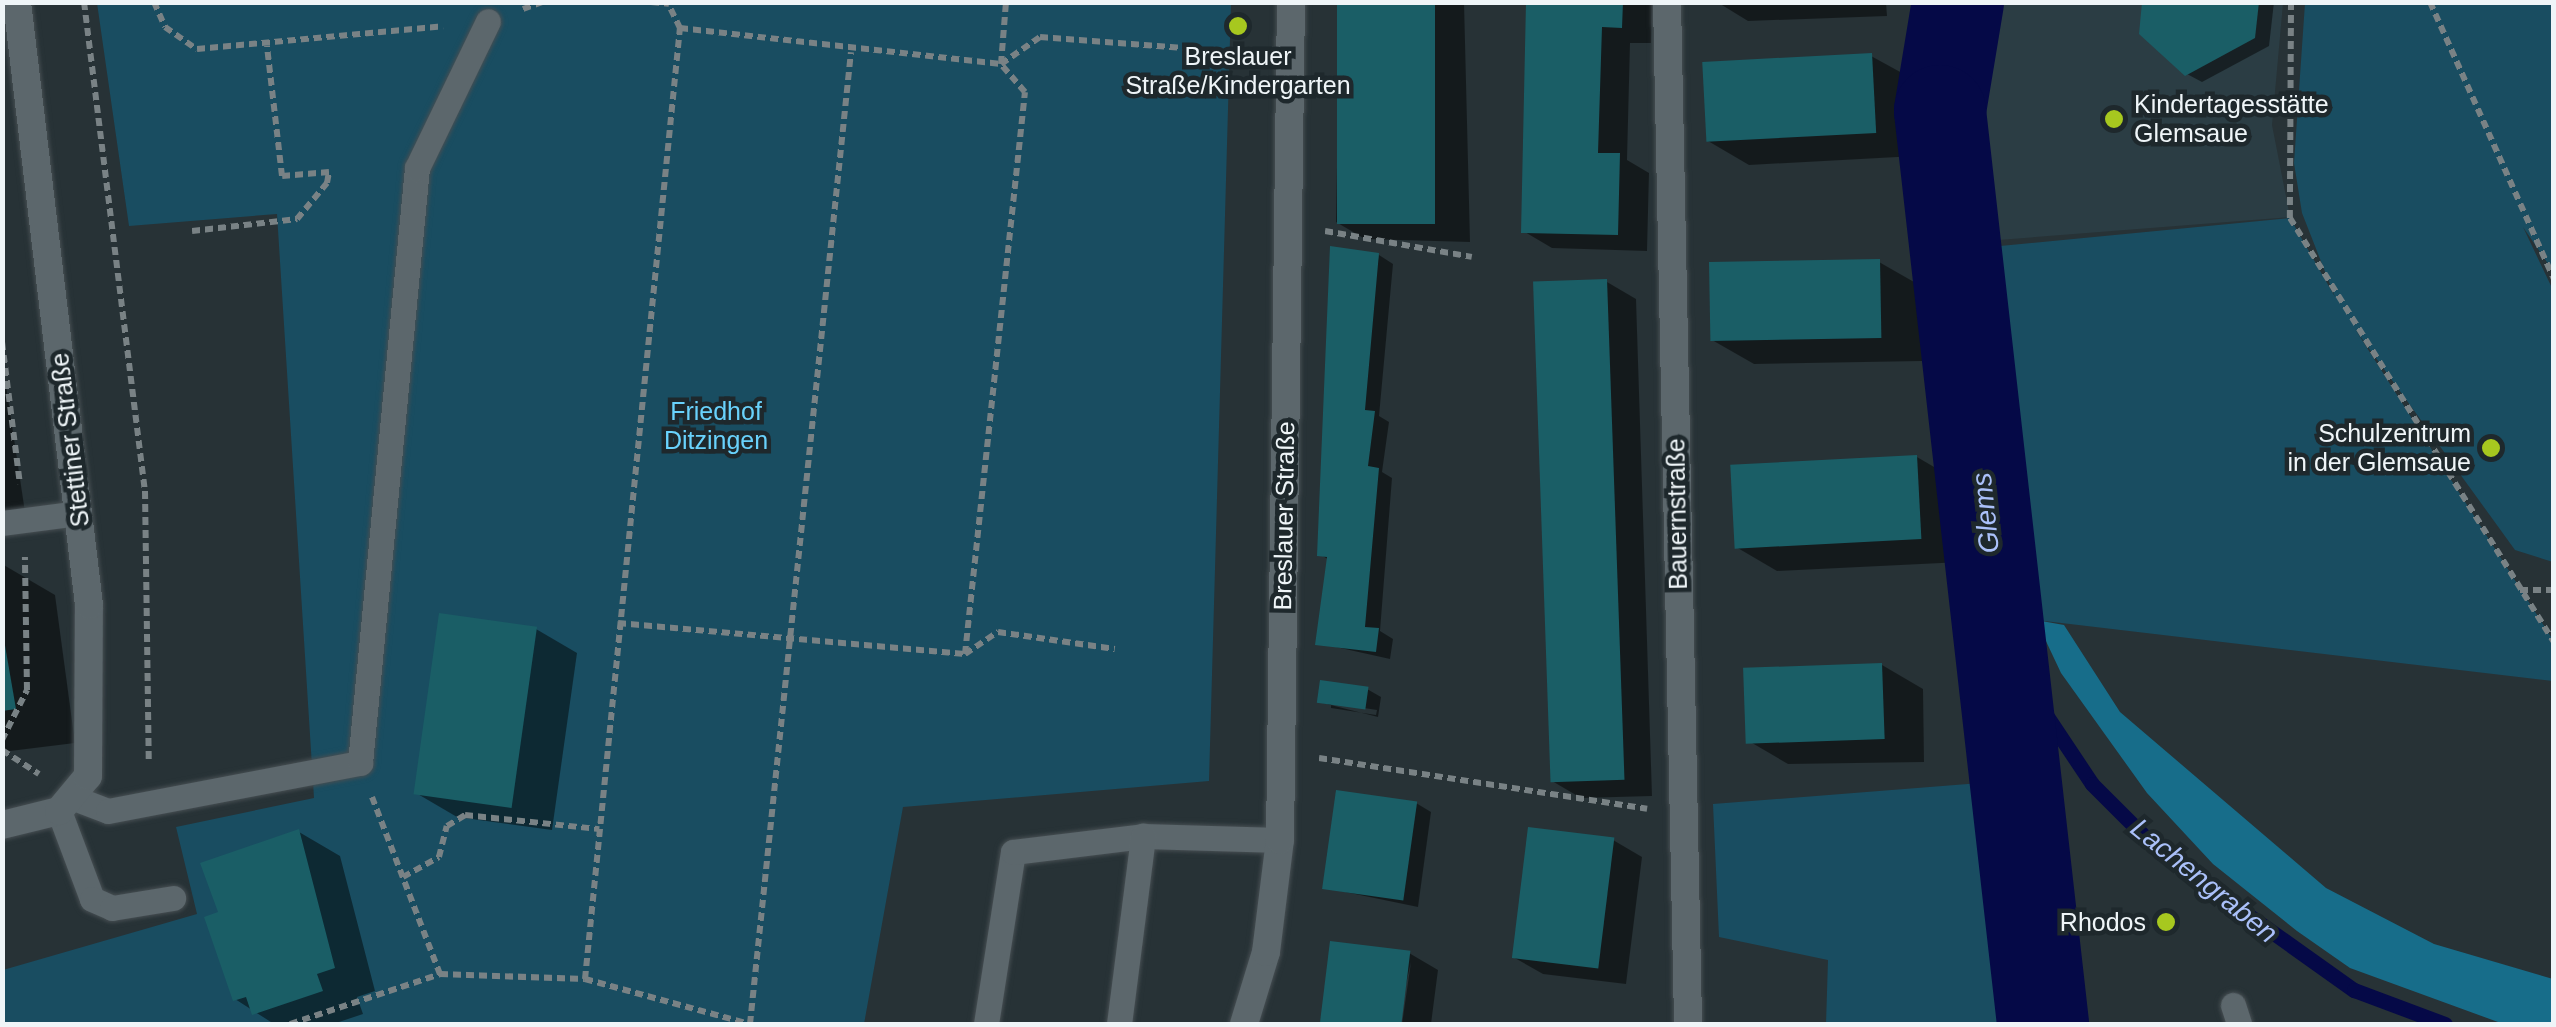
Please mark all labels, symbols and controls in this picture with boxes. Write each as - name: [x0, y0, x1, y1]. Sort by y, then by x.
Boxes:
- marker: Breslauer Straße/Kindergarten: [1227, 15, 1249, 37]
- place label: Breslauer Straße/Kindergarten: [1125, 42, 1351, 101]
- place label: Kindertagesstätte Glemsaue: [2134, 90, 2329, 149]
- marker: Kindertagesstätte Glemsaue: [2103, 108, 2125, 130]
- street label: Stettiner Straße: [44, 351, 96, 529]
- park label: Friedhof Ditzingen: [664, 397, 768, 456]
- place label: Schulzentrum in der Glemsaue: [2288, 419, 2471, 478]
- street label: Breslauer Straße: [1267, 421, 1301, 611]
- marker: Schulzentrum in der Glemsaue: [2480, 437, 2502, 459]
- street label: Bauernstraße: [1661, 438, 1693, 590]
- water label: Glems: [1965, 471, 2007, 555]
- water label: Lachengraben: [2124, 812, 2284, 950]
- place label: Rhodos: [2060, 907, 2146, 937]
- marker: Rhodos: [2155, 911, 2177, 933]

